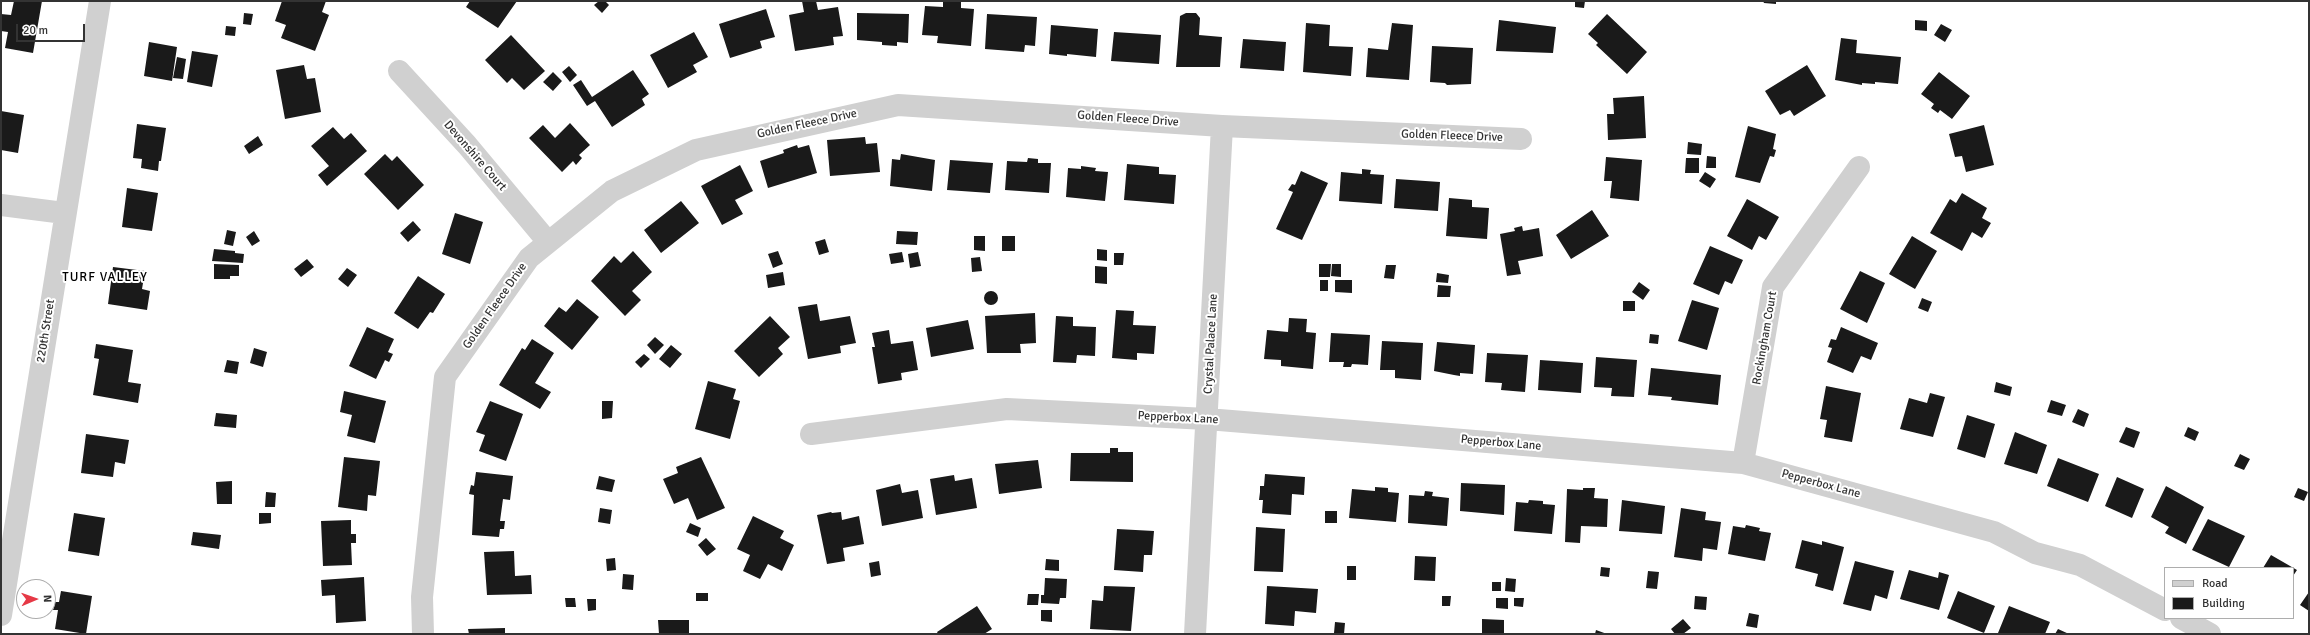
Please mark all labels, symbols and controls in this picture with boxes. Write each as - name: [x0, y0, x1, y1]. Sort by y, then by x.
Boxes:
- scale bar: [18, 16, 87, 42]
- text: 20 m: [23, 23, 48, 38]
- street label: Golden Fleece Drive: [756, 106, 858, 142]
- street label: Golden Fleece Drive: [1077, 108, 1179, 130]
- street label: Devonshire Court: [441, 118, 509, 194]
- street label: Golden Fleece Drive: [1401, 127, 1503, 145]
- street label: Golden Fleece Drive: [460, 260, 530, 352]
- district label: TURF VALLEY: [62, 270, 148, 286]
- street label: Rockingham Court: [1750, 290, 1780, 386]
- street label: Crystal Palace Lane: [1201, 293, 1221, 395]
- street label: 220th Street: [34, 298, 58, 364]
- street label: Pepperbox Lane: [1137, 409, 1219, 427]
- street label: Pepperbox Lane: [1460, 432, 1542, 454]
- street label: Pepperbox Lane: [1780, 467, 1862, 501]
- legend: [2164, 567, 2294, 619]
- text: Road: [2202, 576, 2228, 591]
- north arrow: [16, 579, 56, 619]
- text: N: [41, 595, 54, 603]
- text: Building: [2202, 596, 2245, 611]

